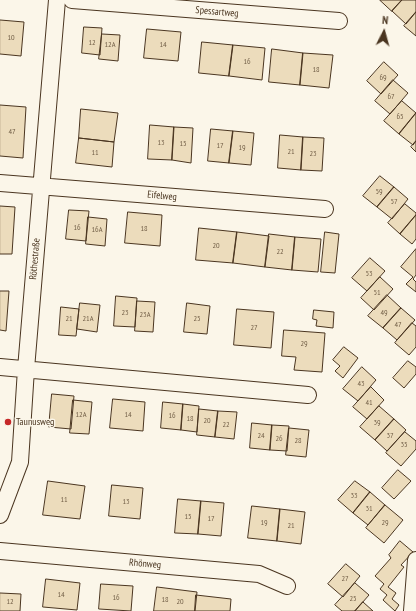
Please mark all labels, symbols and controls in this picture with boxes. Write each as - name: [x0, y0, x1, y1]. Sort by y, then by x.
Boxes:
- street label: Spessartweg: [195, 4, 239, 20]
- north arrow: [364, 12, 404, 52]
- text: N: [382, 13, 389, 27]
- house number: 10: [7, 33, 15, 43]
- house number: 12: [88, 38, 96, 48]
- house number: 12A: [105, 40, 115, 50]
- house number: 14: [159, 40, 167, 50]
- house number: 16: [243, 57, 251, 67]
- house number: 18: [312, 65, 320, 75]
- house number: 69: [379, 73, 387, 83]
- house number: 67: [387, 92, 395, 102]
- house number: 65: [396, 112, 404, 122]
- house number: 47: [8, 127, 16, 137]
- house number: 13: [157, 138, 165, 148]
- house number: 15: [179, 139, 187, 149]
- house number: 17: [216, 141, 224, 151]
- house number: 19: [238, 143, 246, 153]
- house number: 21: [287, 147, 295, 157]
- house number: 11: [91, 148, 99, 158]
- house number: 23: [309, 149, 317, 159]
- house number: 59: [375, 187, 383, 197]
- street label: Eifelweg: [147, 189, 177, 203]
- house number: 57: [390, 197, 398, 207]
- house number: 16: [73, 223, 81, 233]
- house number: 18: [140, 224, 148, 234]
- house number: 16A: [92, 225, 102, 235]
- street label: Röthestraße: [27, 238, 43, 280]
- house number: 20: [212, 241, 220, 251]
- house number: 22: [276, 247, 284, 257]
- house number: 53: [365, 269, 373, 279]
- house number: 51: [373, 288, 381, 298]
- house number: 23: [121, 308, 129, 318]
- house number: 49: [380, 308, 388, 318]
- house number: 23A: [140, 310, 150, 320]
- house number: 21: [65, 314, 73, 324]
- house number: 21A: [83, 314, 93, 324]
- house number: 25: [193, 314, 201, 324]
- house number: 47: [394, 320, 402, 330]
- house number: 27: [250, 323, 258, 333]
- house number: 29: [300, 339, 308, 349]
- house number: 43: [357, 379, 365, 389]
- house number: 41: [365, 398, 373, 408]
- house number: 12A: [76, 410, 86, 420]
- house number: 14: [124, 410, 132, 420]
- house number: 16: [168, 411, 176, 421]
- house number: 18: [186, 414, 194, 424]
- place label: Taunusweg: [16, 416, 54, 428]
- house number: 20: [203, 416, 211, 426]
- marker: Taunusweg: [3, 417, 13, 427]
- house number: 39: [373, 418, 381, 428]
- house number: 22: [222, 420, 230, 430]
- house number: 24: [257, 431, 265, 441]
- house number: 37: [386, 431, 394, 441]
- house number: 26: [275, 434, 283, 444]
- house number: 28: [294, 436, 302, 446]
- house number: 35: [400, 440, 408, 450]
- house number: 33: [350, 491, 358, 501]
- house number: 11: [60, 495, 68, 505]
- house number: 13: [122, 497, 130, 507]
- house number: 31: [365, 504, 373, 514]
- house number: 15: [184, 512, 192, 522]
- house number: 17: [207, 514, 215, 524]
- house number: 19: [260, 518, 268, 528]
- house number: 29: [381, 518, 389, 528]
- house number: 21: [287, 521, 295, 531]
- street label: Rhönweg: [128, 557, 162, 571]
- house number: 27: [341, 574, 349, 584]
- house number: 14: [57, 590, 65, 600]
- house number: 16: [112, 593, 120, 603]
- house number: 25: [349, 594, 357, 604]
- house number: 18: [161, 595, 169, 605]
- house number: 12: [6, 597, 14, 607]
- house number: 20: [176, 597, 184, 607]

